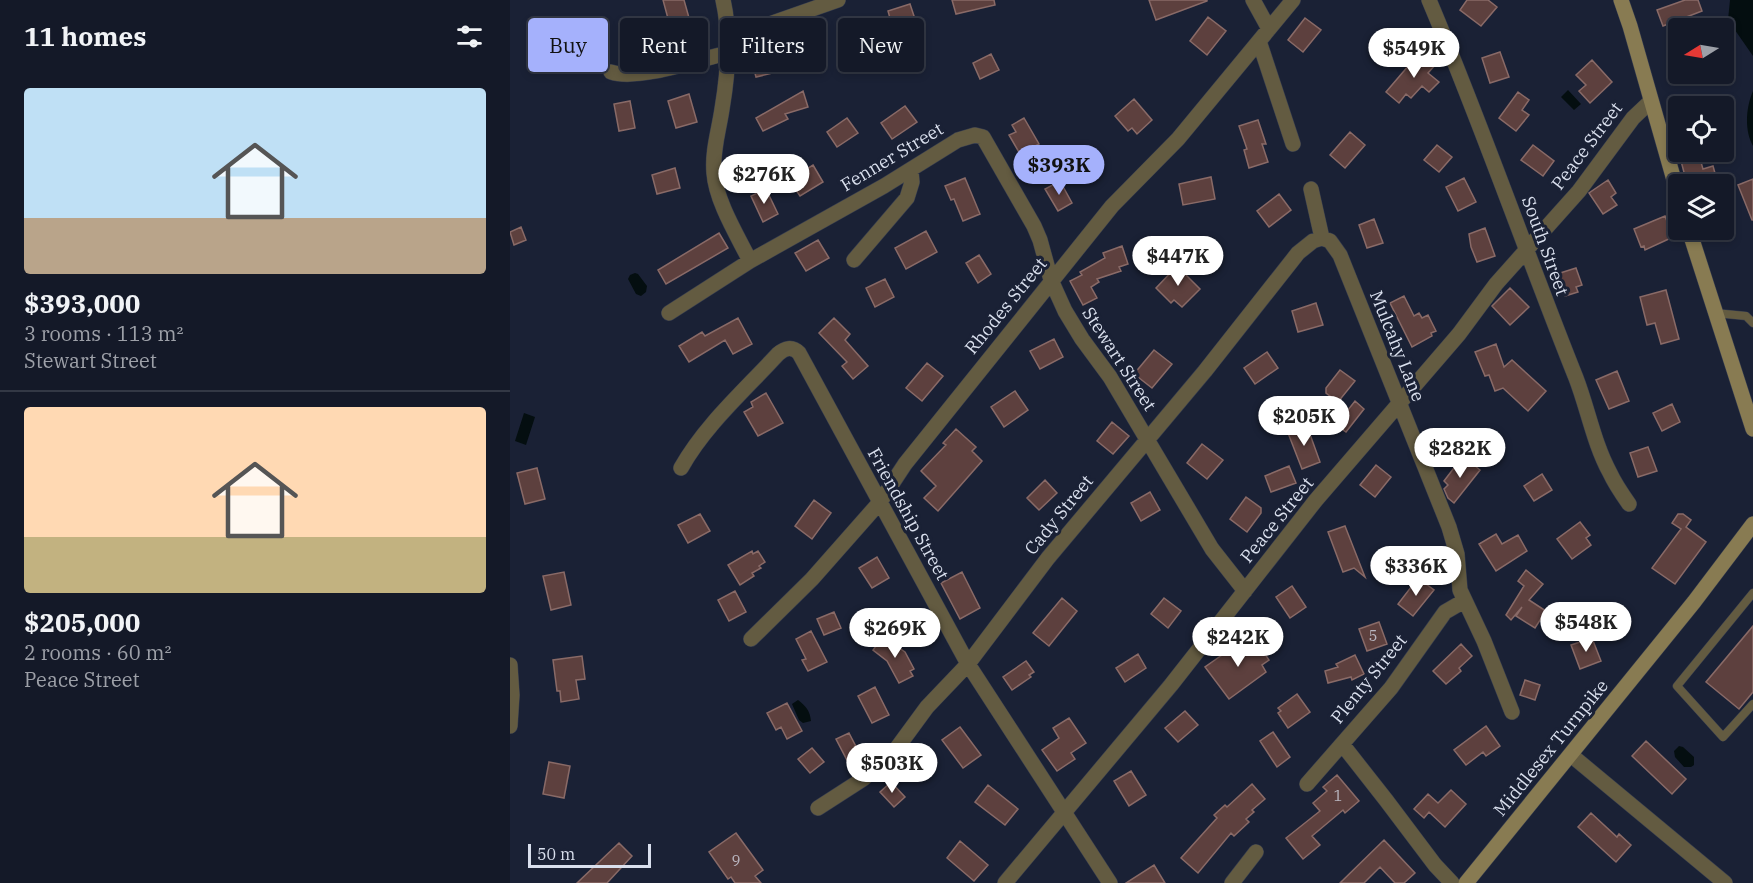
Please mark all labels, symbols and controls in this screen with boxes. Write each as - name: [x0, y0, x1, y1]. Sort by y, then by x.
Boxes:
- chip: Buy: [528, 18, 608, 72]
- chip: Rent: [620, 18, 708, 72]
- chip: Filters: [720, 18, 826, 72]
- chip: New: [838, 18, 924, 72]
- north arrow: [1668, 18, 1734, 84]
- map controls: [1668, 18, 1734, 240]
- text: 11 homes: [24, 19, 146, 53]
- icon: filters: [453, 20, 486, 53]
- pin: $549K: [1372, 28, 1456, 79]
- text: $549K: [1382, 34, 1446, 61]
- button: locate: [1668, 96, 1734, 162]
- street label: Peace Street: [1546, 97, 1627, 194]
- street label: Fenner Street: [836, 117, 947, 196]
- icon: home: [201, 127, 309, 235]
- pin: $393K: [1017, 145, 1101, 196]
- text: $393K: [1027, 151, 1091, 178]
- pin: $276K: [722, 154, 806, 205]
- text: $276K: [732, 160, 796, 187]
- button: layers: [1668, 174, 1734, 240]
- street label: South Street: [1517, 193, 1574, 299]
- pin: $447K: [1136, 236, 1220, 287]
- text: $447K: [1146, 242, 1210, 269]
- street label: Rhodes Street: [960, 253, 1052, 359]
- text: $393,000: [24, 286, 140, 320]
- street label: Mulcahy Lane: [1365, 287, 1430, 405]
- street label: Stewart Street: [1077, 302, 1162, 415]
- text: 3 rooms · 113 m²: [24, 320, 183, 347]
- text: Stewart Street: [24, 347, 157, 374]
- pin: $205K: [1262, 396, 1346, 447]
- text: $205K: [1272, 402, 1336, 429]
- pin: $282K: [1418, 428, 1502, 479]
- text: $282K: [1428, 434, 1492, 461]
- street label: Friendship Street: [862, 443, 954, 584]
- icon: home: [201, 446, 309, 554]
- street label: Cady Street: [1019, 470, 1098, 559]
- street label: Peace Street: [1235, 472, 1318, 567]
- pin: $336K: [1374, 546, 1458, 597]
- text: $336K: [1384, 552, 1448, 579]
- pin: $548K: [1544, 602, 1628, 653]
- text: $205,000: [24, 605, 140, 639]
- pin: $269K: [853, 608, 937, 659]
- text: $548K: [1554, 608, 1618, 635]
- text: $269K: [863, 614, 927, 641]
- pin: $242K: [1196, 617, 1280, 668]
- text: $242K: [1206, 623, 1270, 650]
- house number: 5: [1368, 626, 1378, 645]
- street label: Plenty Street: [1326, 629, 1412, 728]
- text: 2 rooms · 60 m²: [24, 639, 171, 666]
- text: Peace Street: [24, 666, 140, 693]
- street label: Middlesex Turnpike: [1488, 675, 1613, 821]
- pin: $503K: [850, 743, 934, 794]
- text: $503K: [860, 749, 924, 776]
- house number: 1: [1333, 786, 1343, 805]
- scale bar: [528, 841, 651, 868]
- text: 50 m: [537, 844, 575, 864]
- house number: 9: [731, 851, 741, 870]

